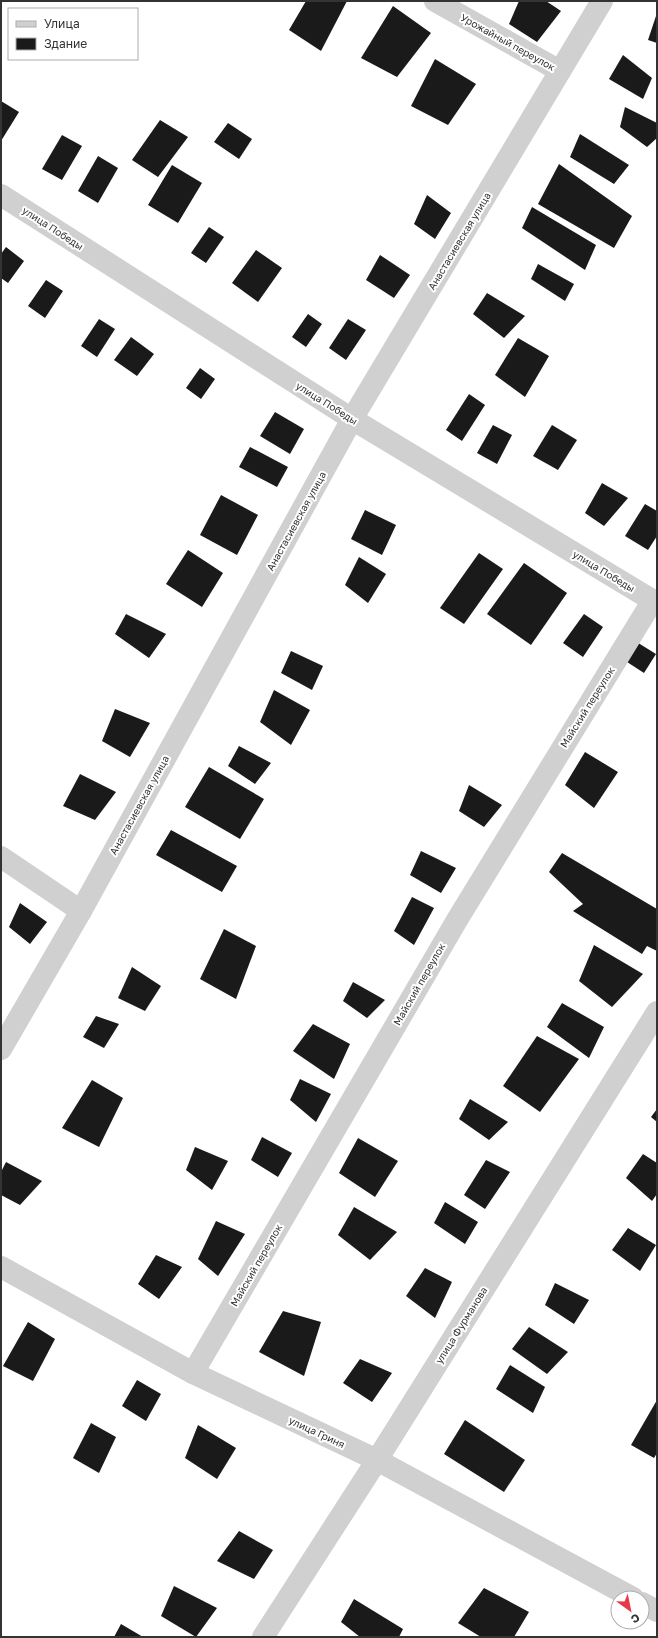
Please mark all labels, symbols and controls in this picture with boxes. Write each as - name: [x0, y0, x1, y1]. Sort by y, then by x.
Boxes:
- legend: [8, 8, 138, 60]
- street label: Урожайный переулок: [459, 11, 558, 73]
- text: Улица: [44, 16, 80, 31]
- text: Здание: [44, 36, 87, 51]
- street label: Анастасиевская улица: [425, 190, 493, 292]
- street label: улица Победы: [20, 204, 86, 252]
- street label: улица Победы: [294, 379, 360, 427]
- street label: Анастасиевская улица: [264, 469, 328, 573]
- street label: улица Победы: [571, 548, 637, 594]
- street label: Майский переулок: [557, 664, 617, 750]
- street label: Анастасиевская улица: [107, 753, 171, 857]
- street label: Майский переулок: [391, 941, 448, 1027]
- street label: Майский переулок: [228, 1222, 285, 1308]
- street label: улица Фурманова: [432, 1284, 490, 1366]
- street label: улица Гриня: [287, 1414, 347, 1450]
- north arrow: [610, 1590, 650, 1630]
- text: С: [629, 1611, 643, 1626]

